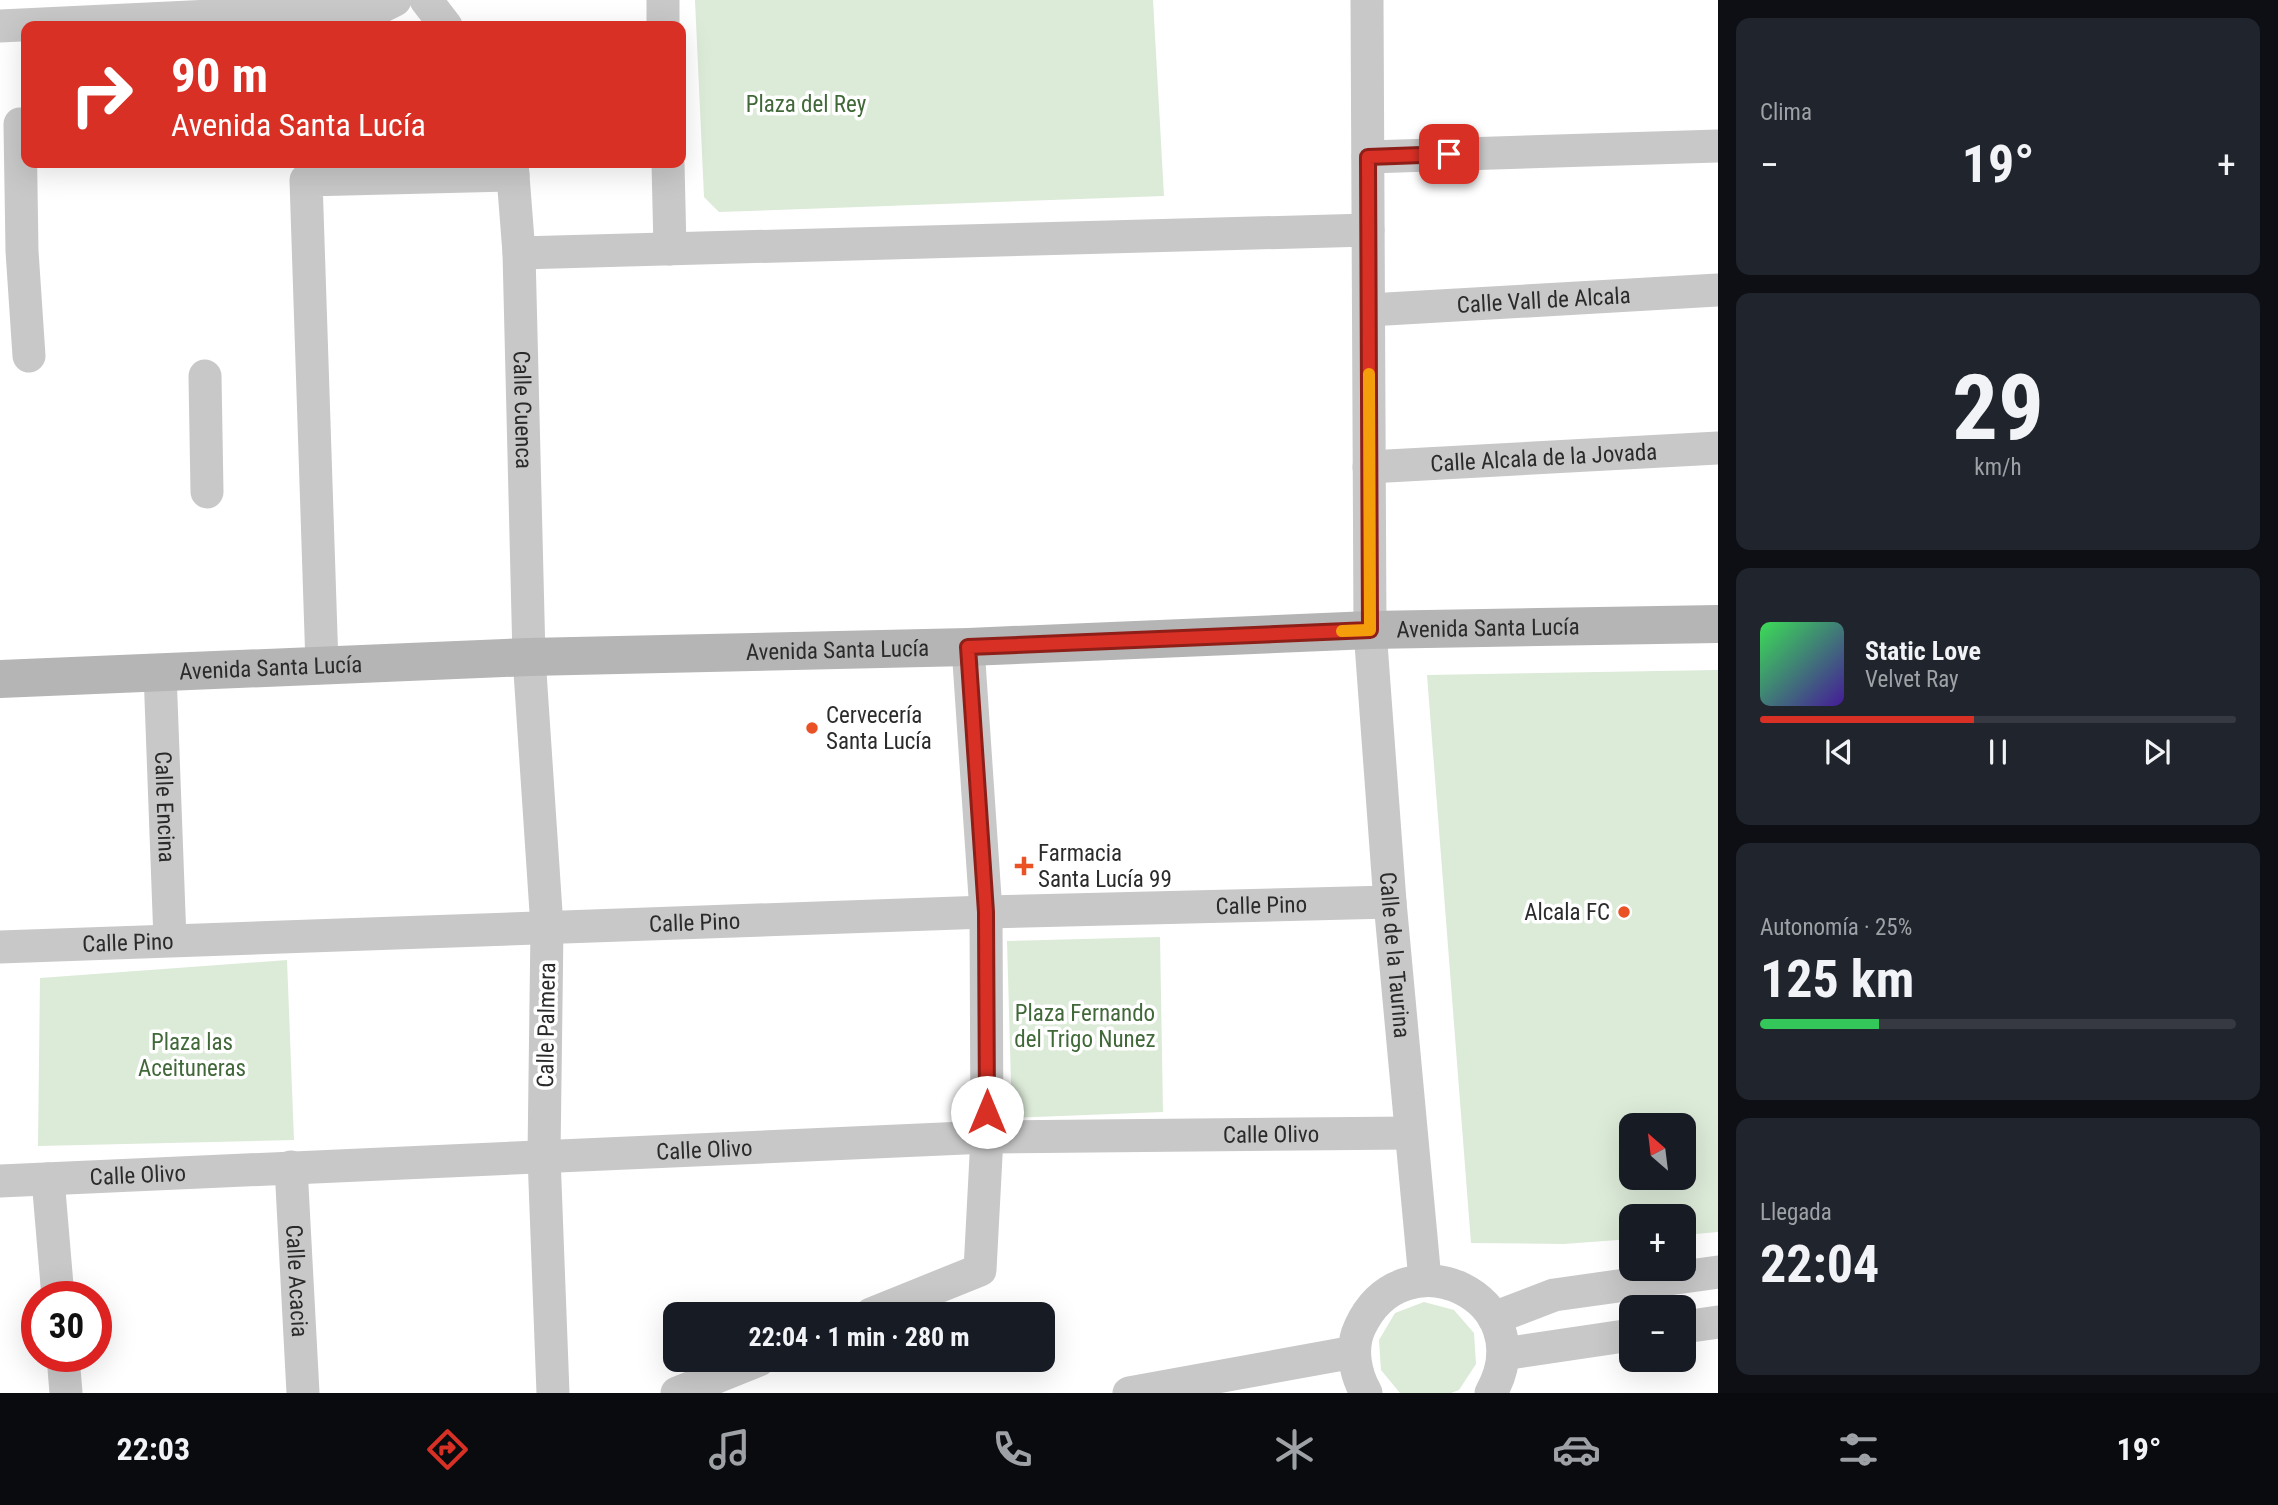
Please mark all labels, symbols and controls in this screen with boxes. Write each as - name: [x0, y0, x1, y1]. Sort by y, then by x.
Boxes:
- text: 90 m: [171, 47, 268, 104]
- icon: right: [56, 49, 147, 140]
- park label: Plaza del Rey: [746, 91, 867, 118]
- text: Clima: [1760, 99, 1812, 126]
- text: Avenida Santa Lucía: [171, 106, 426, 144]
- pin: [1419, 124, 1479, 184]
- text: 19°: [1962, 134, 2034, 195]
- icon: arrive: [1430, 135, 1468, 173]
- text: −: [1760, 143, 1779, 187]
- text: +: [2217, 143, 2236, 187]
- street label: Calle Vall de Alcala: [1456, 282, 1631, 319]
- street label: Calle Cuenca: [507, 350, 537, 469]
- text: 29: [1952, 355, 2044, 461]
- street label: Calle Alcala de la Jovada: [1430, 438, 1658, 478]
- text: km/h: [1974, 454, 2022, 481]
- street label: Avenida Santa Lucía: [1396, 613, 1580, 644]
- street label: Avenida Santa Lucía: [746, 635, 929, 666]
- text: Static Love: [1865, 636, 1981, 666]
- street label: Avenida Santa Lucía: [179, 651, 363, 686]
- text: Velvet Ray: [1865, 666, 1959, 693]
- place label: Cervecería Santa Lucía: [826, 702, 932, 755]
- marker: Cervecería Santa Lucía: [804, 720, 820, 736]
- icon: previous: [1820, 733, 1858, 771]
- icon: pause: [1979, 733, 2017, 771]
- icon: next: [2138, 733, 2176, 771]
- street label: Calle Encina: [149, 751, 180, 863]
- place label: Farmacia Santa Lucía 99: [1038, 840, 1172, 893]
- marker: Farmacia Santa Lucía 99: [1016, 858, 1032, 874]
- street label: Calle de la Taurina: [1374, 871, 1416, 1039]
- street label: Calle Pino: [1215, 891, 1307, 920]
- place label: Alcala FC: [1524, 899, 1610, 926]
- marker: Alcala FC: [1616, 904, 1632, 920]
- street label: Calle Pino: [648, 908, 741, 938]
- text: Autonomía · 25%: [1760, 914, 1912, 941]
- street label: Calle Pino: [82, 928, 174, 958]
- text: 125 km: [1760, 949, 1914, 1010]
- street label: Calle Palmera: [532, 962, 561, 1088]
- park label: Plaza Fernando del Trigo Nunez: [1014, 1000, 1156, 1053]
- park label: Plaza las Aceituneras: [138, 1029, 246, 1082]
- position arrow: [950, 1075, 1024, 1149]
- north arrow: [1619, 1113, 1696, 1190]
- map controls: [1619, 1113, 1696, 1372]
- street label: Calle Olivo: [1223, 1121, 1319, 1149]
- street label: Calle Olivo: [656, 1134, 753, 1166]
- street label: Calle Olivo: [89, 1160, 187, 1191]
- text: Llegada: [1760, 1199, 1832, 1226]
- button: +: [1619, 1204, 1696, 1281]
- street label: Calle Acacia: [280, 1224, 313, 1338]
- text: 22:04: [1760, 1234, 1879, 1295]
- speed limit sign: 30: [21, 1281, 112, 1372]
- button: −: [1619, 1295, 1696, 1372]
- text: 22:04 · 1 min · 280 m: [749, 1322, 969, 1352]
- icon: directions: [423, 1425, 472, 1474]
- icon: music: [705, 1425, 754, 1474]
- icon: phone: [988, 1425, 1037, 1474]
- icon: climate: [1270, 1425, 1319, 1474]
- icon: car: [1552, 1425, 1601, 1474]
- icon: filters: [1834, 1425, 1883, 1474]
- text: 22:03: [117, 1430, 190, 1468]
- text: 19°: [2117, 1430, 2161, 1468]

